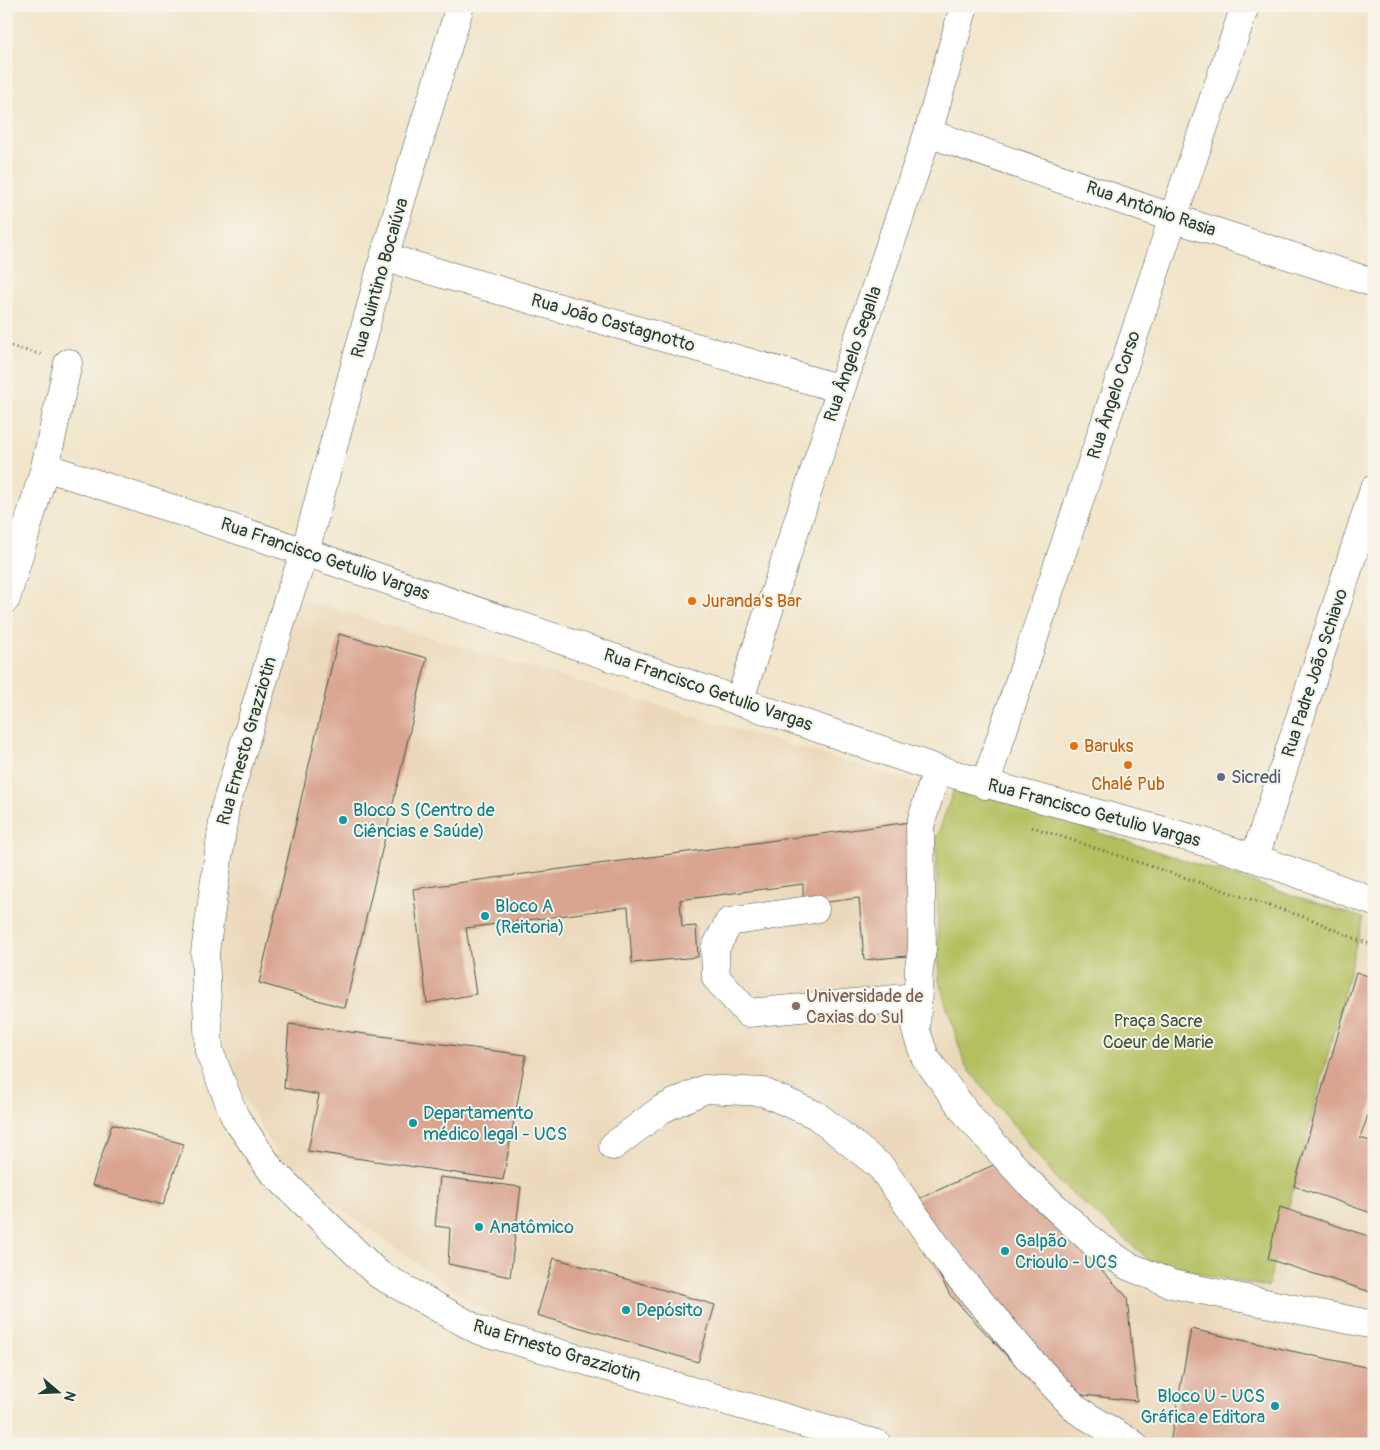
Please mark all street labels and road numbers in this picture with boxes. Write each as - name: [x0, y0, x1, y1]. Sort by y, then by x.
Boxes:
- street label: Rua Antônio Rasia: [1083, 176, 1219, 242]
- street label: Rua Quintino Bocaiúva: [346, 195, 414, 361]
- street label: Rua Ângelo Segalla: [819, 283, 887, 425]
- street label: Rua João Castagnotto: [528, 289, 698, 358]
- street label: Rua Ângelo Corso: [1082, 328, 1146, 462]
- street label: Rua Francisco Getulio Vargas: [218, 512, 432, 606]
- street label: Rua Padre João Schiavo: [1277, 586, 1353, 760]
- street label: Rua Francisco Getulio Vargas: [601, 643, 815, 737]
- street label: Rua Ernesto Grazziotin: [212, 654, 282, 828]
- street label: Rua Francisco Getulio Vargas: [985, 774, 1203, 852]
- street label: Rua Ernesto Grazziotin: [470, 1315, 644, 1387]

